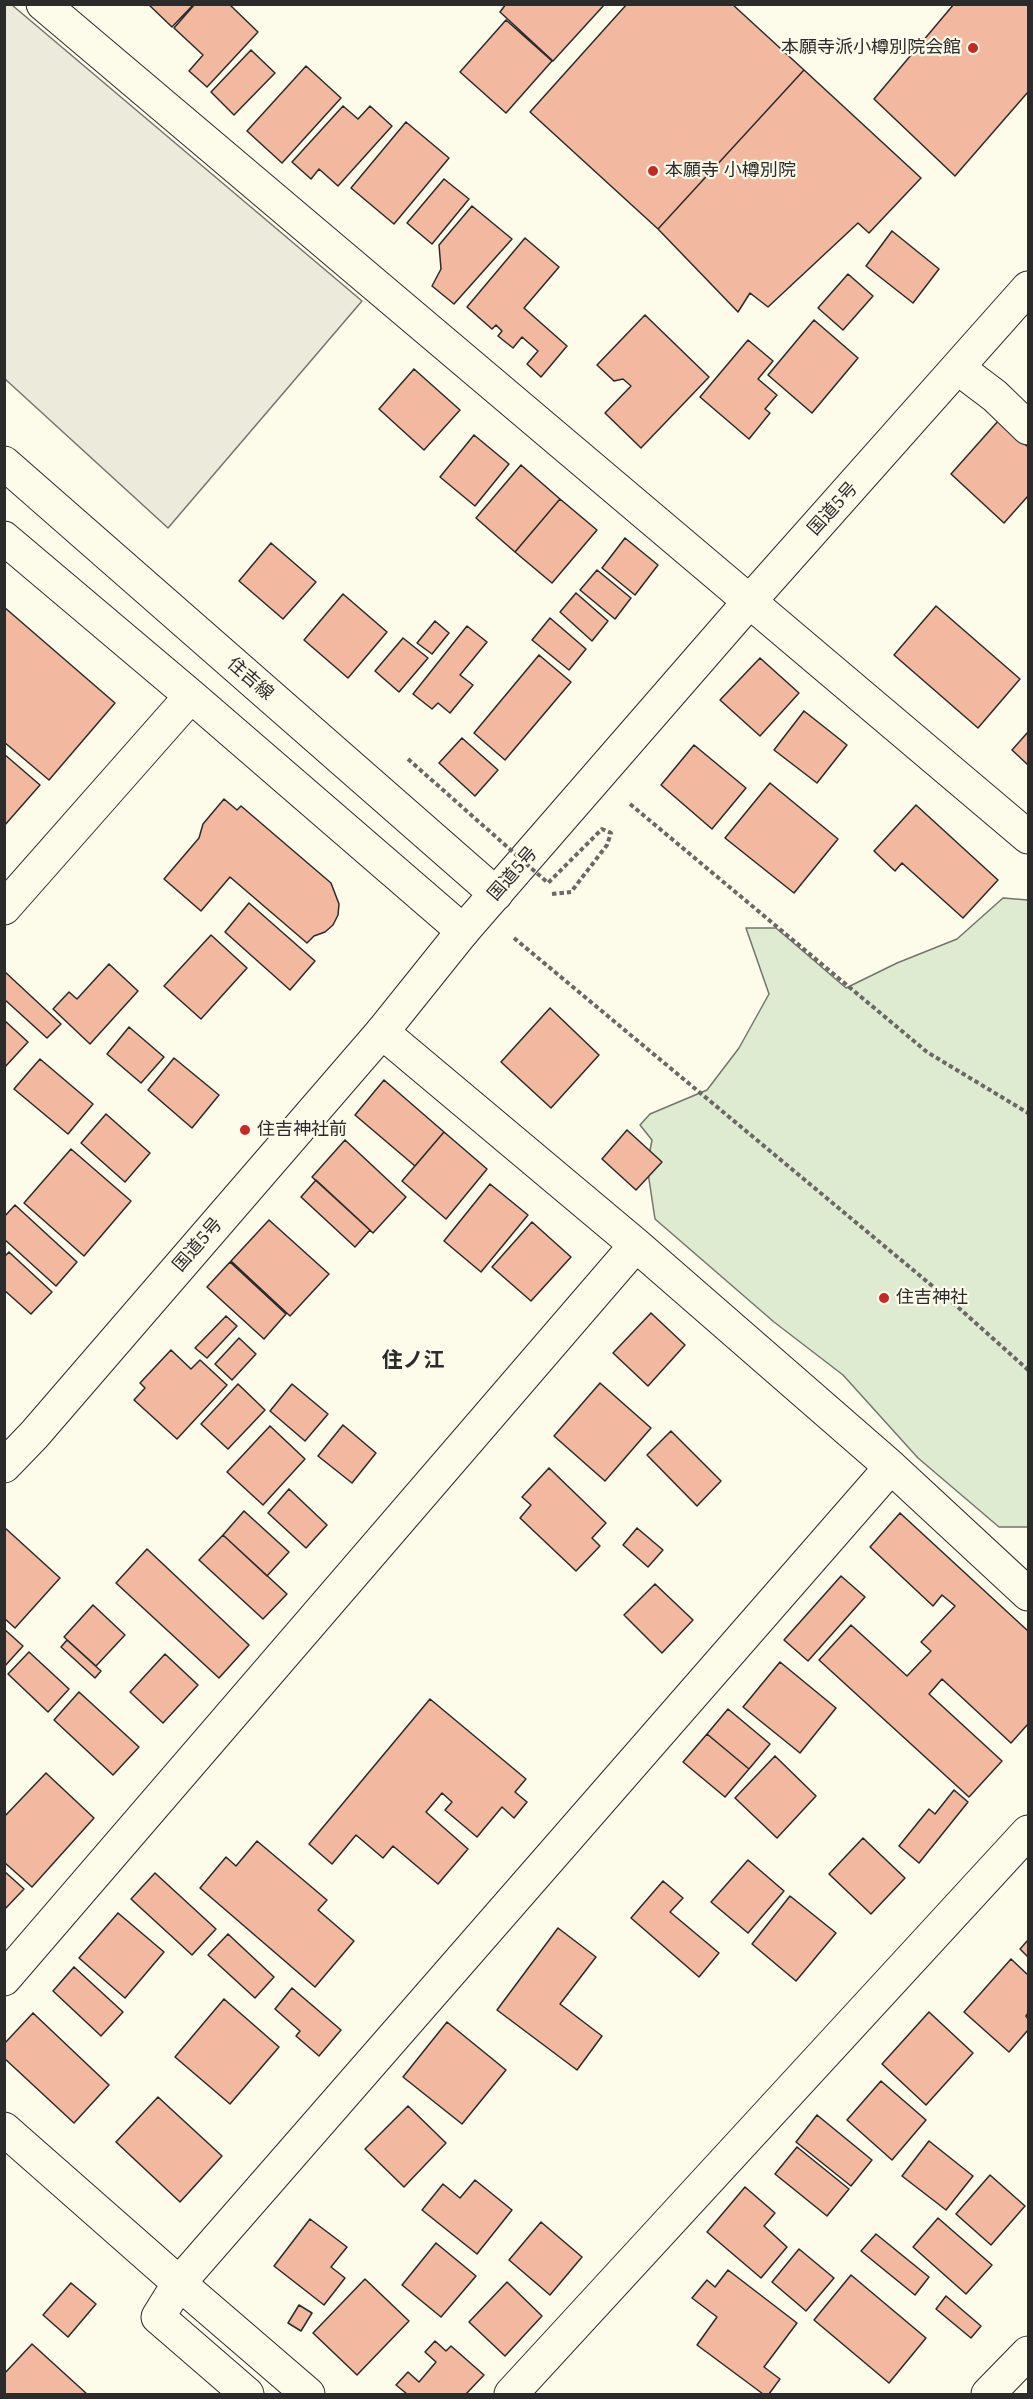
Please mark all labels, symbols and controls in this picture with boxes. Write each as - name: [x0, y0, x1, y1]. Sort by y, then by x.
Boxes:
- place label: 本願寺派小樽別院会館: [781, 37, 961, 59]
- marker: 本願寺派小樽別院会館: [966, 41, 980, 55]
- place label: 本願寺 小樽別院: [665, 160, 796, 182]
- marker: 本願寺 小樽別院: [646, 164, 660, 178]
- street label: 国道5号: [804, 478, 862, 540]
- street label: 住吉線: [223, 653, 277, 705]
- street label: 国道5号: [484, 843, 542, 905]
- place label: 住吉神社前: [257, 1119, 347, 1141]
- marker: 住吉神社前: [238, 1123, 252, 1137]
- street label: 国道5号: [169, 1214, 227, 1276]
- place label: 住吉神社: [896, 1287, 968, 1309]
- marker: 住吉神社: [877, 1291, 891, 1305]
- district label: 住ノ江: [382, 1348, 444, 1374]

